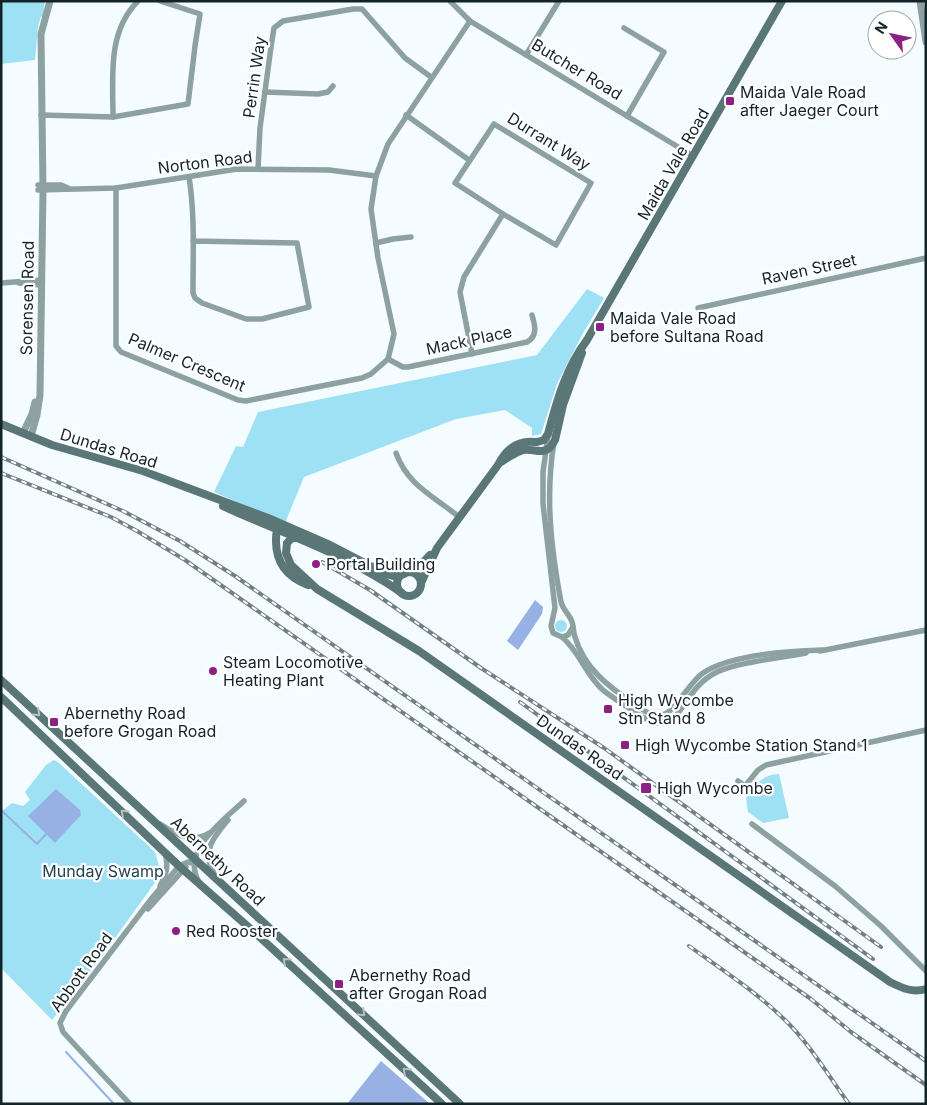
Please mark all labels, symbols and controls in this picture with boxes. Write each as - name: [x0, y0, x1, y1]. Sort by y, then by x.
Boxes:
- north arrow: [867, 10, 917, 60]
- text: N: [871, 19, 891, 37]
- street label: Butcher Road: [528, 34, 626, 104]
- street label: Perrin Way: [238, 35, 270, 119]
- place label: Maida Vale Road after Jaeger Court: [740, 82, 879, 120]
- marker: Maida Vale Road after Jaeger Court: [724, 95, 736, 107]
- street label: Maida Vale Road: [633, 104, 713, 224]
- street label: Durrant Way: [504, 108, 594, 174]
- street label: Norton Road: [157, 146, 253, 178]
- street label: Sorensen Road: [16, 240, 38, 356]
- street label: Raven Street: [760, 249, 858, 289]
- place label: Maida Vale Road before Sultana Road: [610, 308, 763, 346]
- street label: Mack Place: [424, 321, 514, 359]
- marker: Maida Vale Road before Sultana Road: [594, 321, 606, 333]
- street label: Palmer Crescent: [125, 328, 249, 396]
- street label: Dundas Road: [58, 424, 160, 472]
- place label: Portal Building: [326, 554, 435, 574]
- marker: Portal Building: [310, 558, 322, 570]
- place label: Steam Locomotive Heating Plant: [223, 652, 363, 690]
- marker: Steam Locomotive Heating Plant: [207, 665, 219, 677]
- place label: High Wycombe Stn Stand 8: [618, 690, 734, 728]
- place label: Abernethy Road before Grogan Road: [64, 703, 216, 741]
- marker: High Wycombe Stn Stand 8: [602, 703, 614, 715]
- one-way arrow: [31, 707, 40, 716]
- street label: Dundas Road: [533, 710, 627, 784]
- marker: Abernethy Road before Grogan Road: [48, 716, 60, 728]
- place label: High Wycombe Station Stand 1: [635, 735, 867, 755]
- marker: High Wycombe Station Stand 1: [619, 739, 631, 751]
- place label: High Wycombe: [657, 778, 773, 798]
- marker: High Wycombe: [639, 781, 653, 795]
- one-way arrow: [121, 810, 130, 819]
- street label: Abernethy Road: [167, 812, 269, 910]
- park label: Munday Swamp: [42, 861, 164, 881]
- place label: Red Rooster: [186, 921, 278, 941]
- marker: Red Rooster: [170, 925, 182, 937]
- street label: Abbott Road: [45, 928, 117, 1016]
- one-way arrow: [282, 958, 291, 967]
- place label: Abernethy Road after Grogan Road: [349, 965, 487, 1003]
- marker: Abernethy Road after Grogan Road: [333, 978, 345, 990]
- one-way arrow: [357, 1007, 366, 1016]
- one-way arrow: [402, 1068, 411, 1077]

